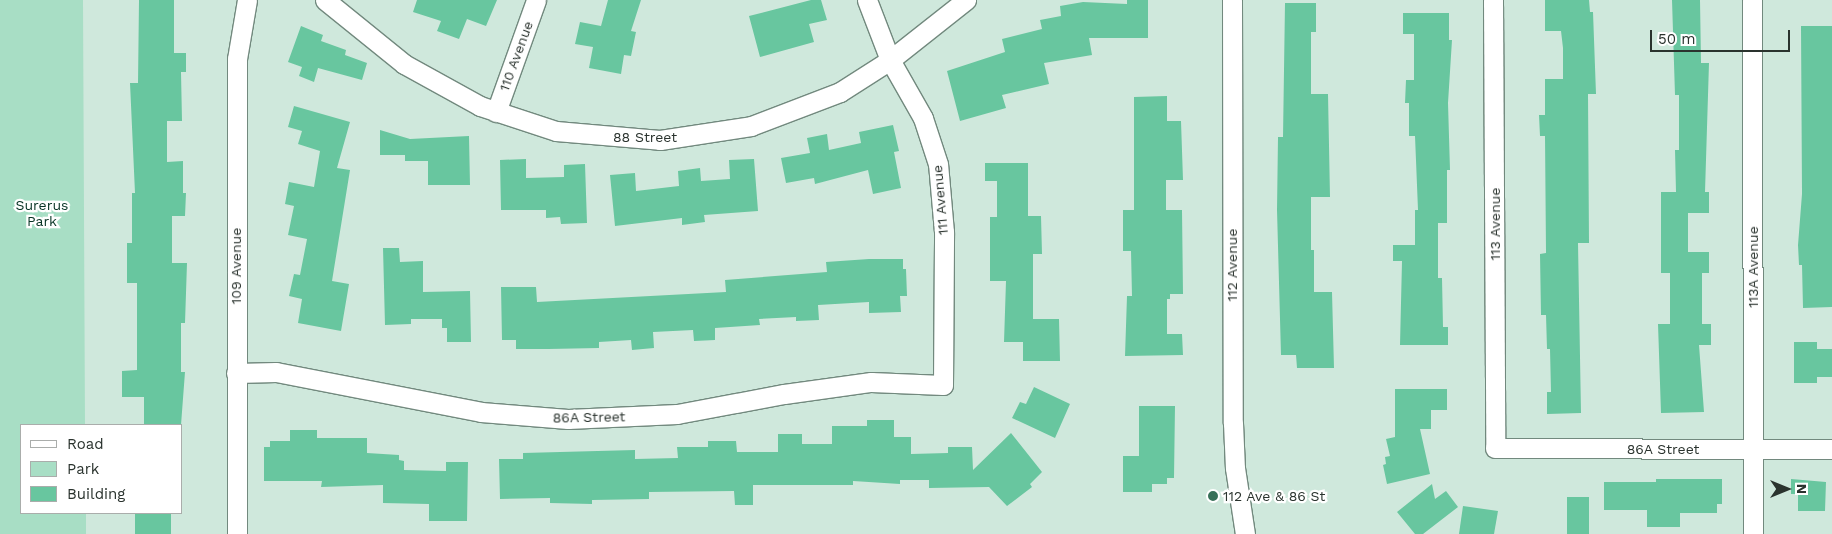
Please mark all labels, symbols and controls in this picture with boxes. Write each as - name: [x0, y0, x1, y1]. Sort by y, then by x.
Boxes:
- street label: 110 Avenue: [495, 18, 537, 94]
- scale bar: [1652, 20, 1792, 52]
- text: 50 m: [1658, 30, 1695, 48]
- street label: 88 Street: [613, 129, 677, 145]
- street label: 111 Avenue: [929, 164, 951, 236]
- street label: 113 Avenue: [1487, 187, 1503, 261]
- park label: Surerus Park: [16, 197, 68, 230]
- street label: 113A Avenue: [1745, 226, 1761, 308]
- street label: 109 Avenue: [228, 227, 244, 305]
- street label: 112 Avenue: [1224, 228, 1240, 302]
- street label: 86A Street: [552, 408, 626, 426]
- legend: [20, 424, 182, 514]
- text: Road: [67, 435, 104, 453]
- street label: 86A Street: [1626, 441, 1700, 457]
- text: Park: [67, 460, 99, 478]
- north arrow: [1762, 464, 1812, 514]
- text: N: [1794, 484, 1810, 494]
- text: Building: [67, 485, 125, 503]
- place label: 112 Ave & 86 St: [1223, 488, 1326, 504]
- marker: 112 Ave & 86 St: [1207, 490, 1219, 502]

